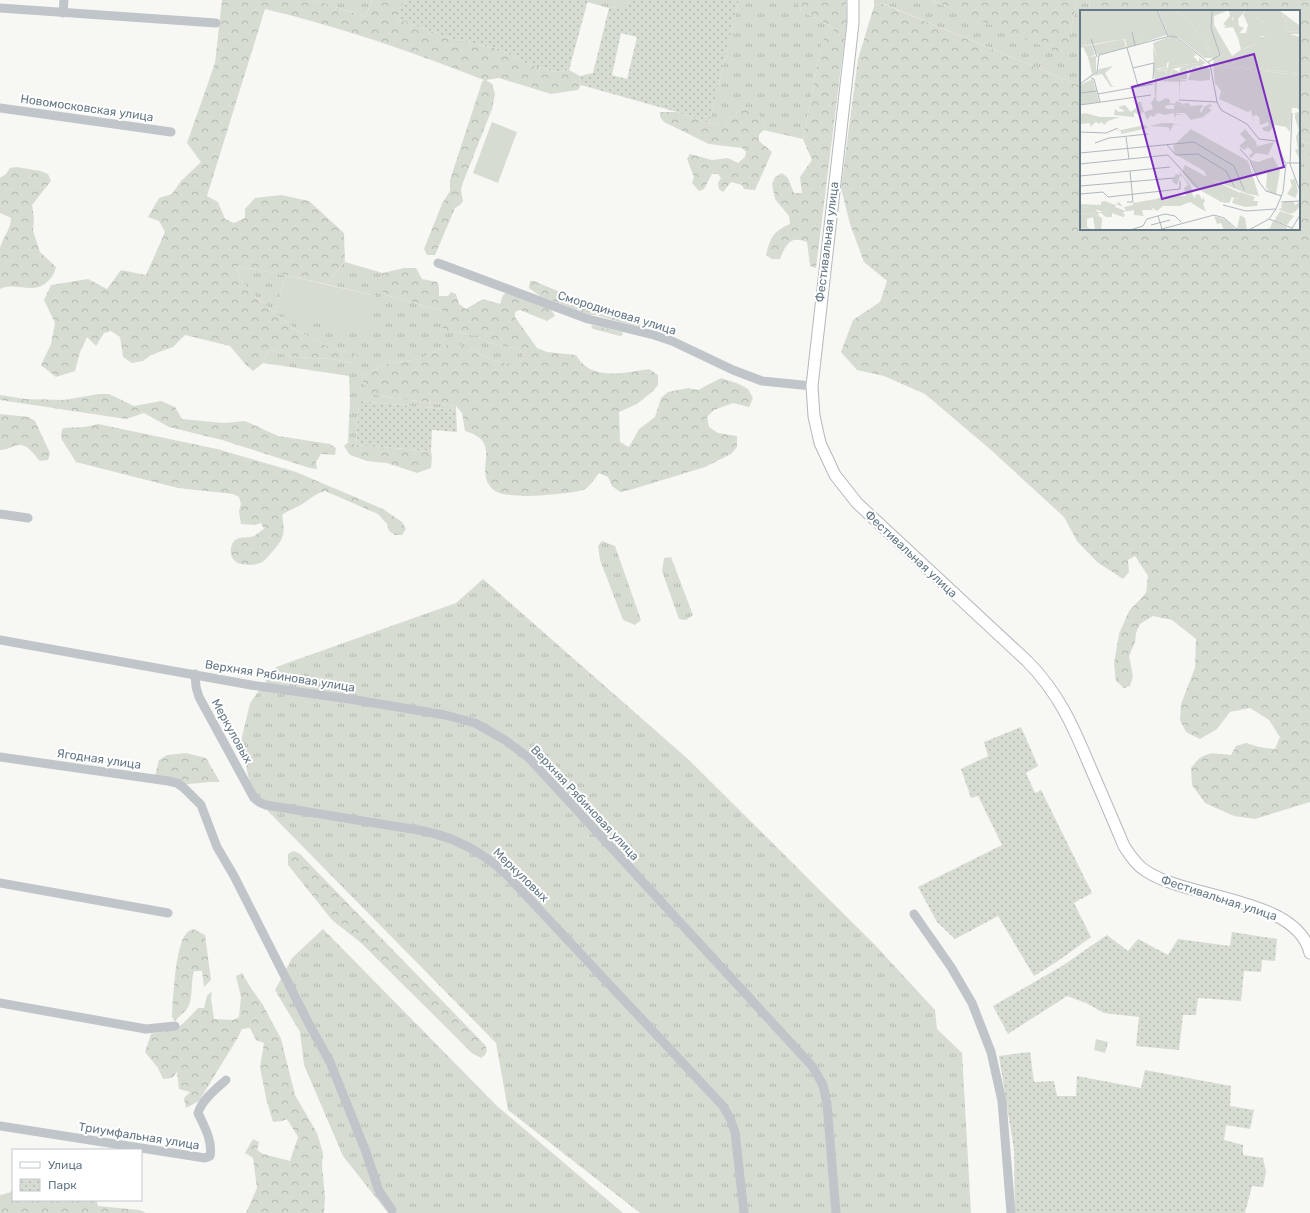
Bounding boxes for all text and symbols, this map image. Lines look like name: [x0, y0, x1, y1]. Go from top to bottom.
inset map: [1080, 10, 1300, 230]
street label: Новомосковская улица: [20, 92, 154, 124]
street label: Фестивальная улица: [813, 181, 841, 303]
street label: Смородиновая улица: [556, 288, 678, 338]
street label: Фестивальная улица: [862, 508, 960, 600]
street label: Верхняя Рябиновая улица: [204, 657, 356, 695]
street label: Меркуловых: [209, 696, 256, 766]
street label: Верхняя Рябиновая улица: [528, 743, 642, 863]
street label: Ягодная улица: [56, 746, 142, 772]
street label: Меркуловых: [490, 845, 552, 905]
street label: Фестивальная улица: [1159, 873, 1279, 923]
street label: Триумфальная улица: [78, 1120, 200, 1152]
legend: [12, 1149, 142, 1201]
text: Улица: [48, 1158, 82, 1172]
text: Парк: [48, 1178, 77, 1192]

